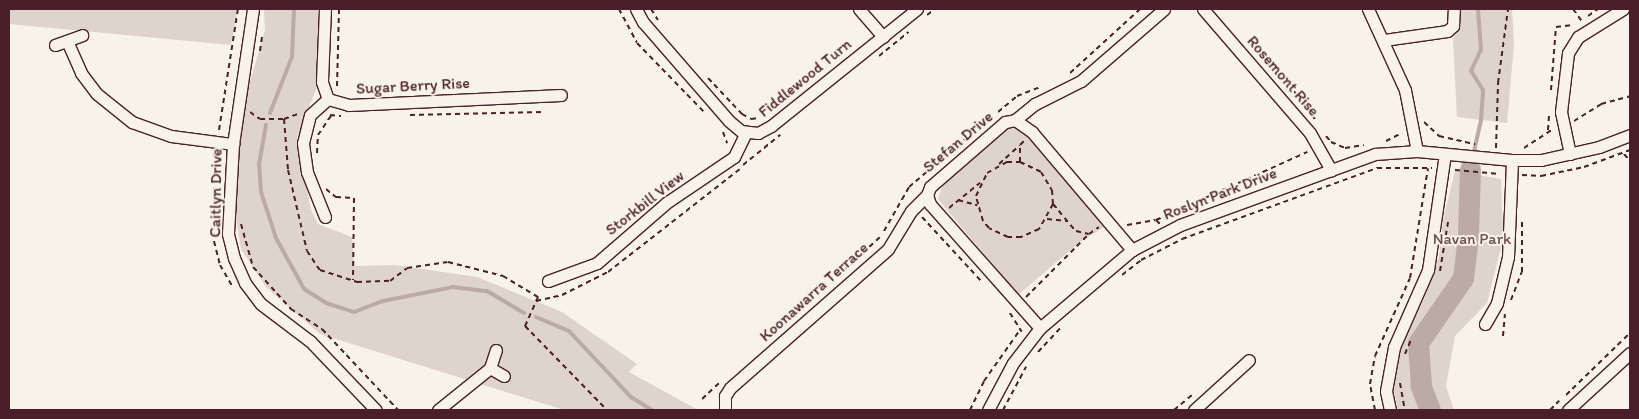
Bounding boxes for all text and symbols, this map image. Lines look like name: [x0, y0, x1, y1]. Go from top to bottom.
street label: Rosemont Rise: [1243, 32, 1323, 120]
street label: Fiddlewood Turn: [755, 35, 855, 121]
street label: Sugar Berry Rise: [356, 73, 470, 99]
street label: Stefan Drive: [919, 107, 997, 177]
street label: Caitlyn Drive: [206, 148, 226, 238]
street label: Roslyn Park Drive: [1160, 163, 1280, 225]
street label: Storkbill View: [602, 166, 688, 240]
park label: Navan Park: [1433, 229, 1511, 249]
street label: Koonawarra Terrace: [756, 239, 872, 345]

